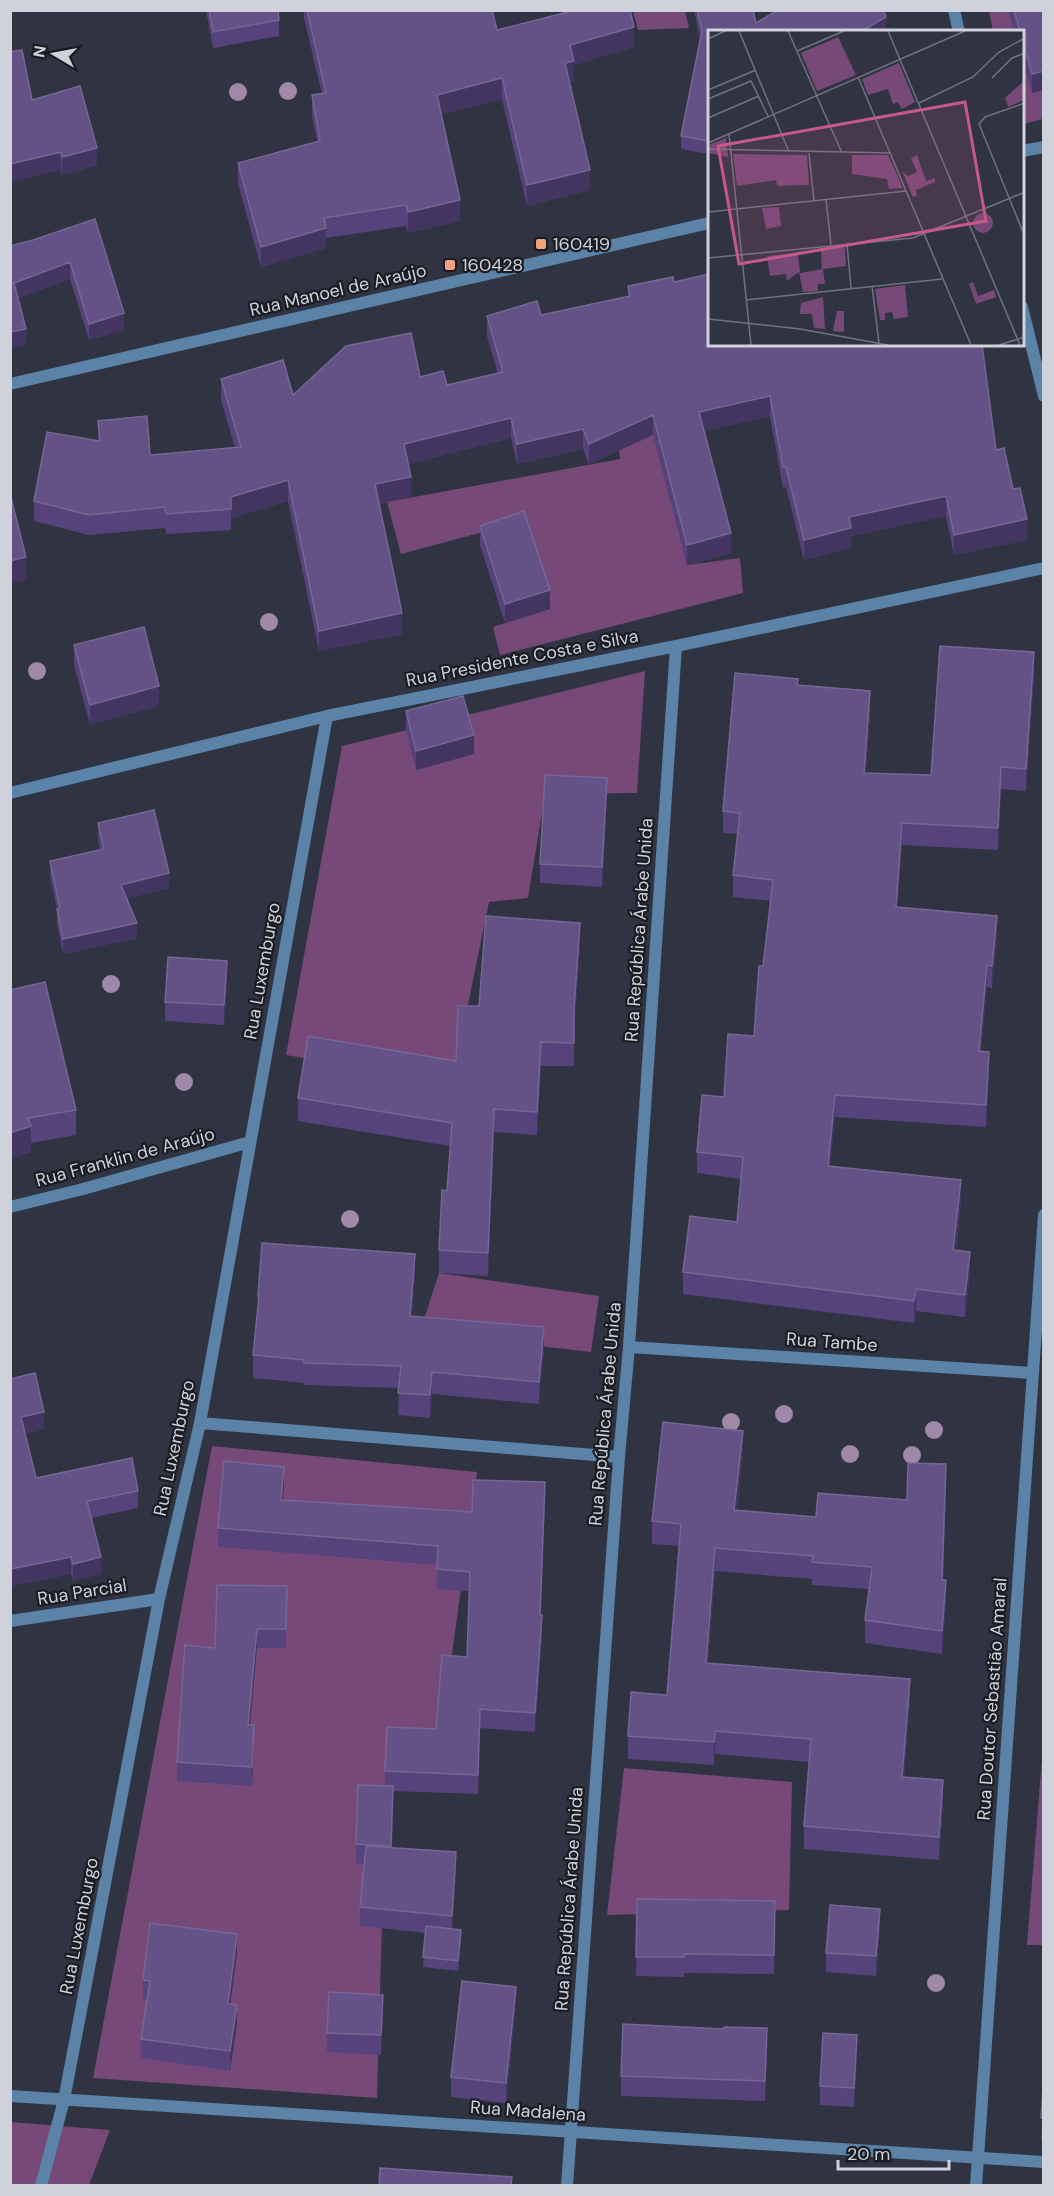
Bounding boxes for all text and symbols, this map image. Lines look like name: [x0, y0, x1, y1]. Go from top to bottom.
north arrow: [24, 24, 84, 84]
inset map: [708, 30, 1024, 346]
text: N: [28, 44, 51, 59]
place label: 160419: [553, 232, 610, 256]
marker: 160419: [534, 237, 548, 251]
place label: 160428: [462, 253, 523, 277]
street label: Rua Manoel de Araújo: [247, 258, 429, 322]
marker: 160428: [443, 258, 457, 272]
street label: Rua Presidente Costa e Silva: [404, 624, 640, 692]
street label: Rua República Árabe Unida: [619, 817, 659, 1043]
street label: Rua Luxemburgo: [238, 901, 286, 1041]
street label: Rua Franklin de Araújo: [33, 1122, 217, 1192]
street label: Rua República Árabe Unida: [583, 1301, 627, 1527]
street label: Rua Tambe: [785, 1327, 879, 1357]
street label: Rua Luxemburgo: [148, 1378, 200, 1518]
street label: Rua Parcial: [36, 1573, 128, 1611]
street label: Rua Doutor Sebastião Amaral: [972, 1577, 1012, 1821]
street label: Rua República Árabe Unida: [549, 1786, 589, 2012]
street label: Rua Luxemburgo: [54, 1856, 104, 1996]
street label: Rua Madalena: [469, 2095, 587, 2127]
scale bar: [838, 2133, 949, 2171]
text: 20 m: [847, 2142, 890, 2166]

